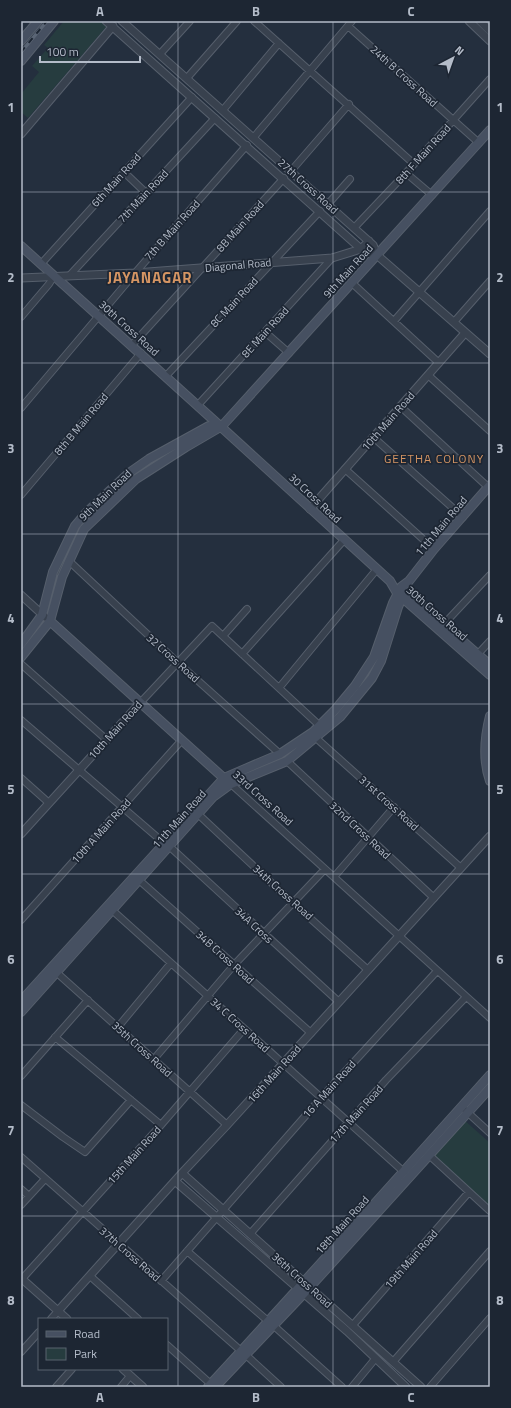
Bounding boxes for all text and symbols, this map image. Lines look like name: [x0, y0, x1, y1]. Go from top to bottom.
text: A: [96, 1, 104, 21]
text: B: [252, 1, 260, 21]
text: C: [407, 1, 415, 21]
scale bar: [40, 38, 140, 64]
north arrow: [433, 38, 473, 78]
street label: 24th B Cross Road: [367, 41, 441, 111]
text: 100 m: [46, 42, 79, 61]
text: N: [451, 42, 468, 59]
text: 1: [7, 97, 15, 117]
text: 1: [496, 97, 504, 117]
street label: 8th F Main Road: [392, 120, 454, 188]
street label: 6th Main Road: [87, 149, 145, 210]
street label: 27th Cross Road: [274, 154, 342, 218]
street label: 7th Main Road: [114, 166, 172, 226]
street label: 7th B Main Road: [140, 196, 204, 264]
street label: 8B Main Road: [212, 196, 268, 255]
street label: 9th Main Road: [319, 240, 377, 301]
street label: Diagonal Road: [204, 254, 272, 276]
district label: JAYANAGAR: [107, 266, 193, 289]
text: 2: [7, 267, 15, 287]
text: 2: [496, 267, 504, 287]
street label: 8C Main Road: [206, 273, 262, 331]
street label: 30th Cross Road: [95, 296, 163, 360]
street label: 8E Main Road: [238, 303, 292, 361]
street label: 10th Main Road: [358, 388, 418, 454]
street label: 8th B Main Road: [50, 389, 112, 459]
text: 3: [7, 438, 15, 458]
text: 3: [496, 438, 504, 458]
district label: GEETHA COLONY: [384, 449, 484, 468]
street label: 9th Main Road: [75, 466, 135, 524]
street label: 30 Cross Road: [285, 469, 345, 527]
street label: 11th Main Road: [411, 492, 471, 559]
street label: 30th Cross Road: [403, 582, 471, 644]
text: 4: [7, 608, 15, 628]
text: 4: [496, 608, 504, 628]
street label: 32 Cross Road: [143, 630, 203, 686]
street label: 10th Main Road: [84, 697, 146, 763]
street label: 33rd Cross Road: [229, 767, 297, 830]
street label: 31st Cross Road: [356, 772, 423, 834]
text: 5: [7, 779, 15, 799]
text: 5: [496, 779, 504, 799]
street label: 11th Main Road: [148, 786, 210, 852]
street label: 10th A Main Road: [67, 795, 135, 867]
street label: 32nd Cross Road: [326, 797, 394, 863]
street label: 34th Cross Road: [249, 860, 317, 924]
street label: 34A Cross: [231, 903, 277, 947]
street label: 34B Cross Road: [192, 926, 258, 988]
text: 6: [7, 949, 15, 969]
text: 6: [496, 949, 504, 969]
street label: 34 C Cross Road: [207, 994, 273, 1056]
street label: 35th Cross Road: [108, 1017, 176, 1081]
street label: 16th Main Road: [243, 1041, 305, 1107]
street label: 16 A Main Road: [299, 1056, 359, 1121]
street label: 17th Main Road: [325, 1081, 387, 1147]
text: 7: [7, 1120, 15, 1140]
text: 7: [496, 1120, 504, 1140]
street label: 15th Main Road: [103, 1122, 165, 1188]
street label: 18th Main Road: [311, 1192, 373, 1258]
street label: 37th Cross Road: [96, 1223, 164, 1285]
street label: 19th Main Road: [381, 1226, 441, 1292]
street label: 36th Cross Road: [268, 1248, 336, 1312]
text: 8: [7, 1290, 15, 1310]
text: 8: [496, 1290, 504, 1310]
legend: [38, 1318, 168, 1370]
text: Road: [74, 1324, 100, 1343]
text: Park: [74, 1344, 97, 1363]
text: A: [96, 1387, 104, 1407]
text: B: [252, 1387, 260, 1407]
text: C: [407, 1387, 415, 1407]

